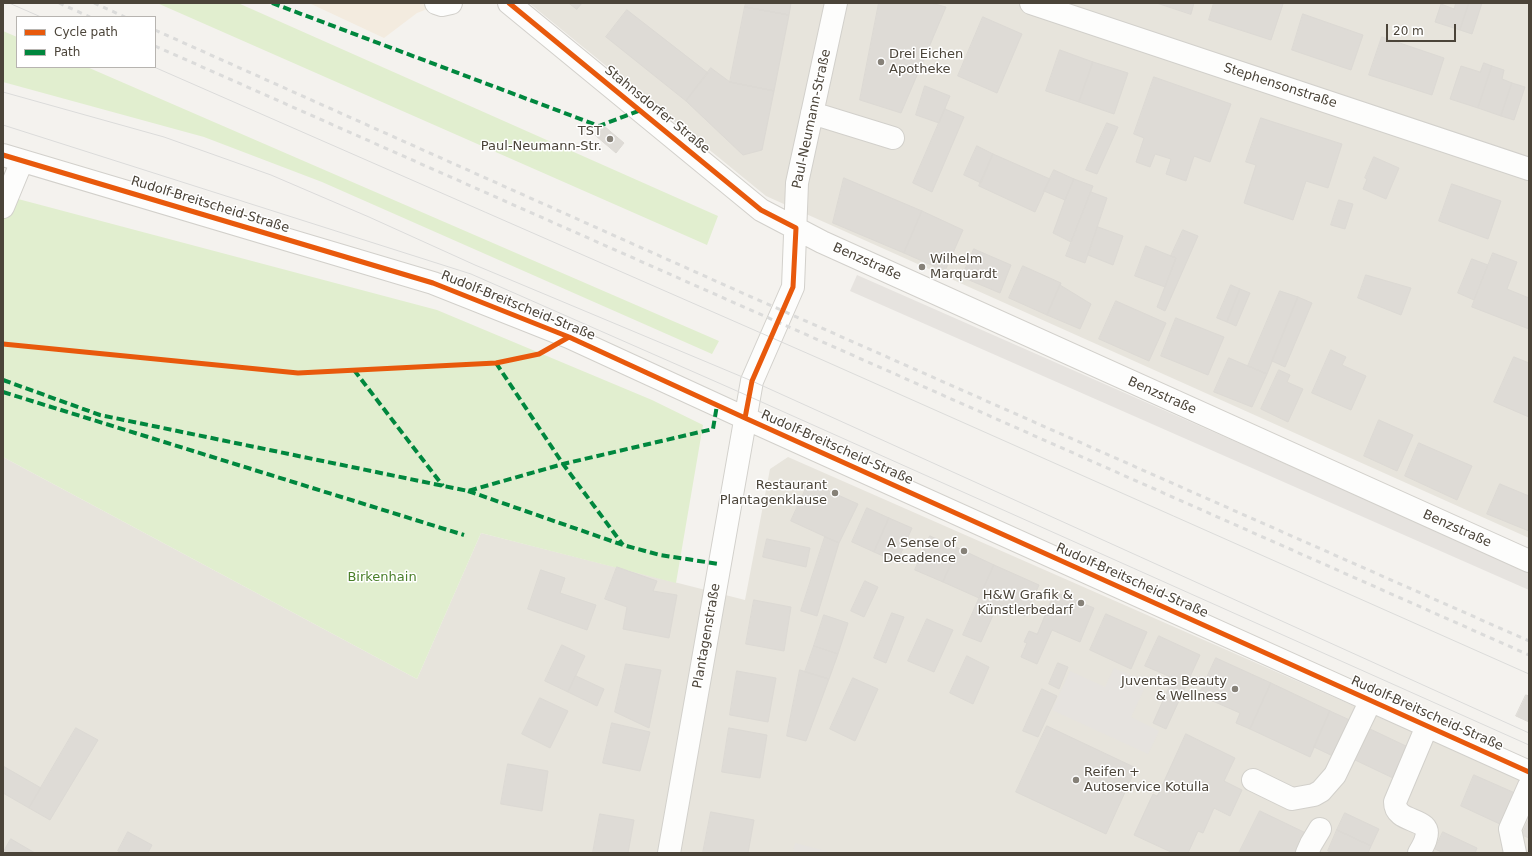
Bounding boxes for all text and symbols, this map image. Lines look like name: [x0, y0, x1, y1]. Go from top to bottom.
legend: [16, 16, 156, 68]
scale bar: [1388, 16, 1458, 42]
text: 20 m: [1393, 24, 1424, 38]
text: Cycle path: [54, 25, 118, 39]
text: Path: [54, 45, 80, 59]
place label: Drei Eichen Apotheke: [889, 47, 963, 78]
street label: Paul-Neumann-Straße: [790, 48, 834, 190]
marker: Drei Eichen Apotheke: [876, 57, 886, 67]
street label: Stephensonstraße: [1221, 60, 1339, 112]
street label: Stahnsdorfer Straße: [601, 63, 713, 157]
place label: TST Paul-Neumann-Str.: [481, 124, 602, 155]
marker: TST Paul-Neumann-Str.: [605, 134, 615, 144]
street label: Rudolf-Breitscheid-Straße: [129, 173, 291, 237]
street label: Benzstraße: [830, 240, 904, 284]
place label: Wilhelm Marquardt: [930, 252, 997, 283]
marker: Wilhelm Marquardt: [917, 262, 927, 272]
street label: Rudolf-Breitscheid-Straße: [439, 268, 597, 344]
street label: Benzstraße: [1125, 374, 1199, 418]
street label: Rudolf-Breitscheid-Straße: [759, 407, 915, 489]
place label: Restaurant Plantagenklause: [720, 478, 827, 509]
marker: Restaurant Plantagenklause: [830, 488, 840, 498]
street label: Benzstraße: [1420, 507, 1494, 551]
place label: A Sense of Decadence: [883, 536, 956, 567]
street label: Rudolf-Breitscheid-Straße: [1054, 540, 1210, 622]
marker: A Sense of Decadence: [959, 546, 969, 556]
park label: Birkenhain: [347, 570, 417, 586]
street label: Plantagenstraße: [690, 582, 724, 690]
place label: H&W Grafik & Künstlerbedarf: [977, 588, 1073, 619]
marker: H&W Grafik & Künstlerbedarf: [1076, 598, 1086, 608]
street label: Rudolf-Breitscheid-Straße: [1349, 673, 1505, 755]
place label: Juventas Beauty & Wellness: [1121, 674, 1227, 705]
marker: Juventas Beauty & Wellness: [1230, 684, 1240, 694]
place label: Reifen + Autoservice Kotulla: [1084, 765, 1209, 796]
marker: Reifen + Autoservice Kotulla: [1071, 775, 1081, 785]

